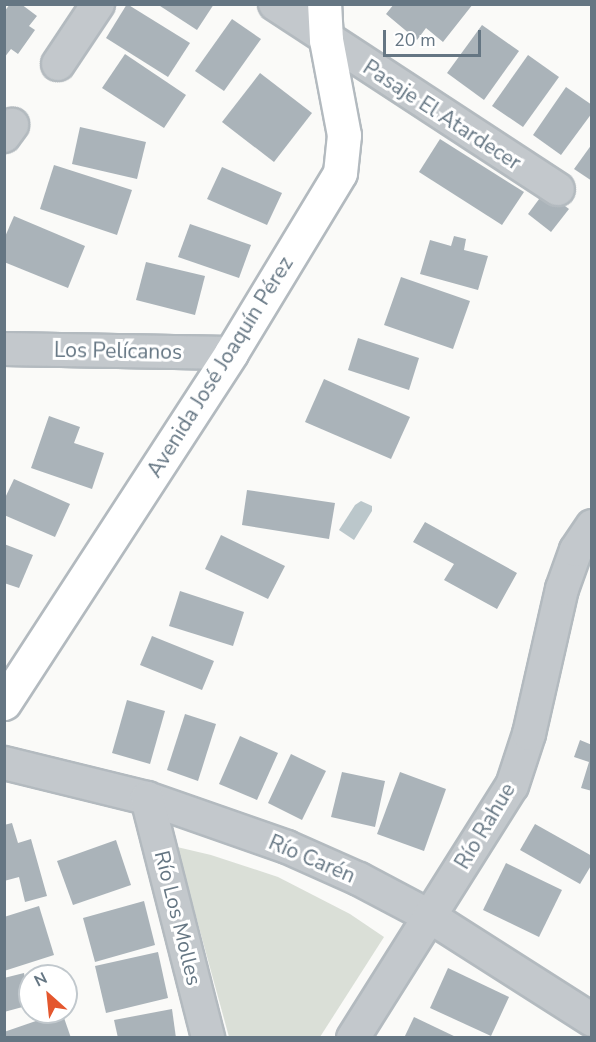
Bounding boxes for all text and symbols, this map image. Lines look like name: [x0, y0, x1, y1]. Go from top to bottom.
scale bar: [386, 18, 484, 56]
text: 20 m: [394, 28, 436, 52]
street label: Pasaje El Atardecer: [358, 55, 526, 175]
street label: Avenida José Joaquín Pérez: [142, 252, 298, 482]
street label: Los Pelícanos: [54, 337, 182, 365]
street label: Río Rahue: [449, 778, 521, 874]
street label: Río Carén: [265, 830, 359, 888]
street label: Río Los Molles: [149, 848, 207, 988]
north arrow: [18, 964, 78, 1024]
text: N: [30, 967, 51, 992]

